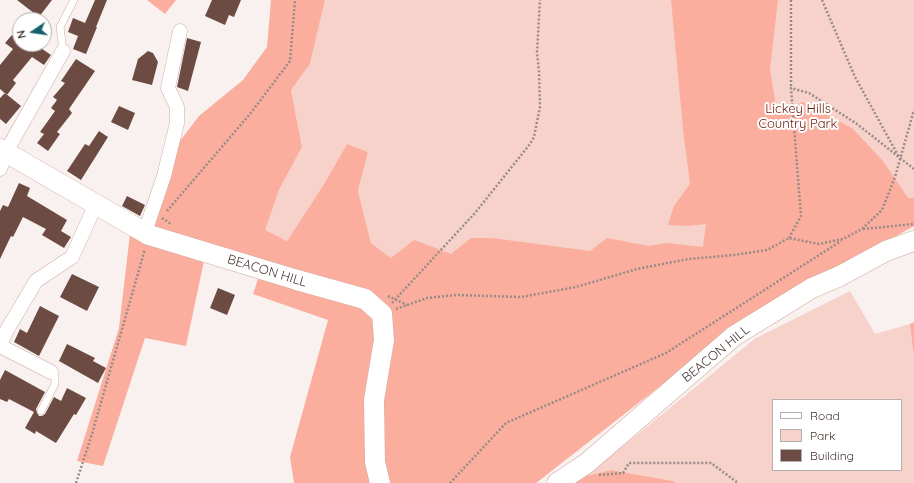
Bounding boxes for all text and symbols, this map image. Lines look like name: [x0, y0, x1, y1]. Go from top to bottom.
north arrow: [12, 12, 52, 52]
text: N: [14, 29, 29, 40]
park label: Lickey Hills Country Park: [758, 101, 838, 132]
street label: BEACON HILL: [225, 252, 309, 290]
street label: BEACON HILL: [679, 322, 753, 386]
legend: [772, 399, 902, 471]
text: Road: [810, 408, 840, 423]
text: Park: [810, 428, 835, 443]
text: Building: [810, 448, 854, 463]

